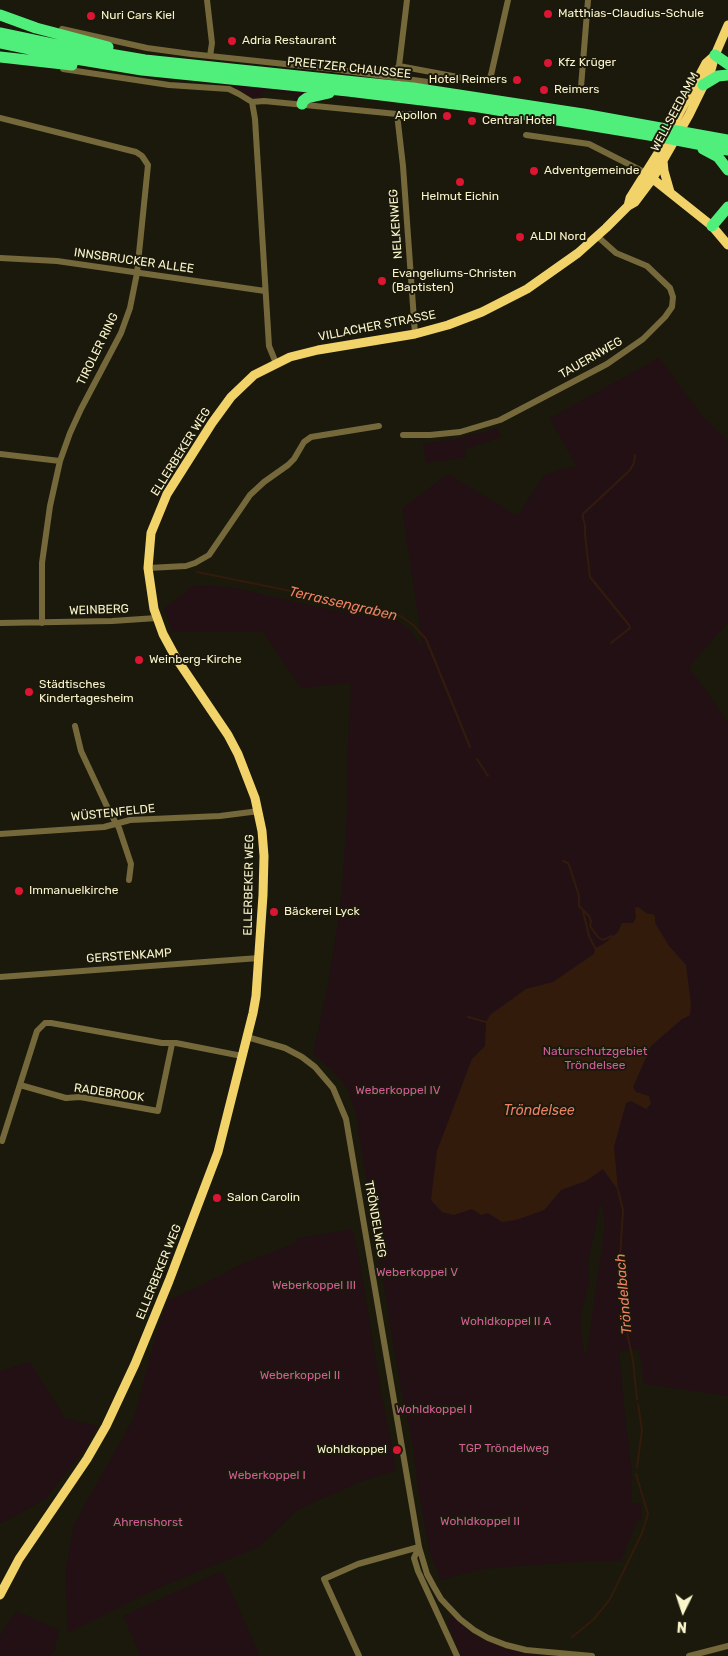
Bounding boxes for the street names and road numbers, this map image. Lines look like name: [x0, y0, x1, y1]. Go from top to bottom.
street label: PREETZER CHAUSSEE: [286, 54, 412, 82]
street label: WELLSEEDAMM: [648, 70, 702, 154]
street label: NELKENWEG: [386, 188, 406, 260]
street label: INNSBRUCKER ALLEE: [73, 245, 195, 277]
street label: VILLACHER STRASSE: [317, 308, 437, 344]
street label: TIROLER RING: [74, 310, 122, 388]
street label: TAUERNWEG: [557, 334, 625, 382]
street label: ELLERBEKER WEG: [148, 405, 214, 499]
street label: WEINBERG: [69, 602, 129, 618]
street label: WÜSTENFELDE: [70, 801, 156, 825]
street label: ELLERBEKER WEG: [241, 834, 257, 936]
street label: GERSTENKAMP: [86, 946, 172, 966]
street label: RADEBROOK: [73, 1081, 145, 1105]
street label: TRÖNDELWEG: [361, 1179, 389, 1259]
street label: ELLERBEKER WEG: [133, 1222, 185, 1322]

